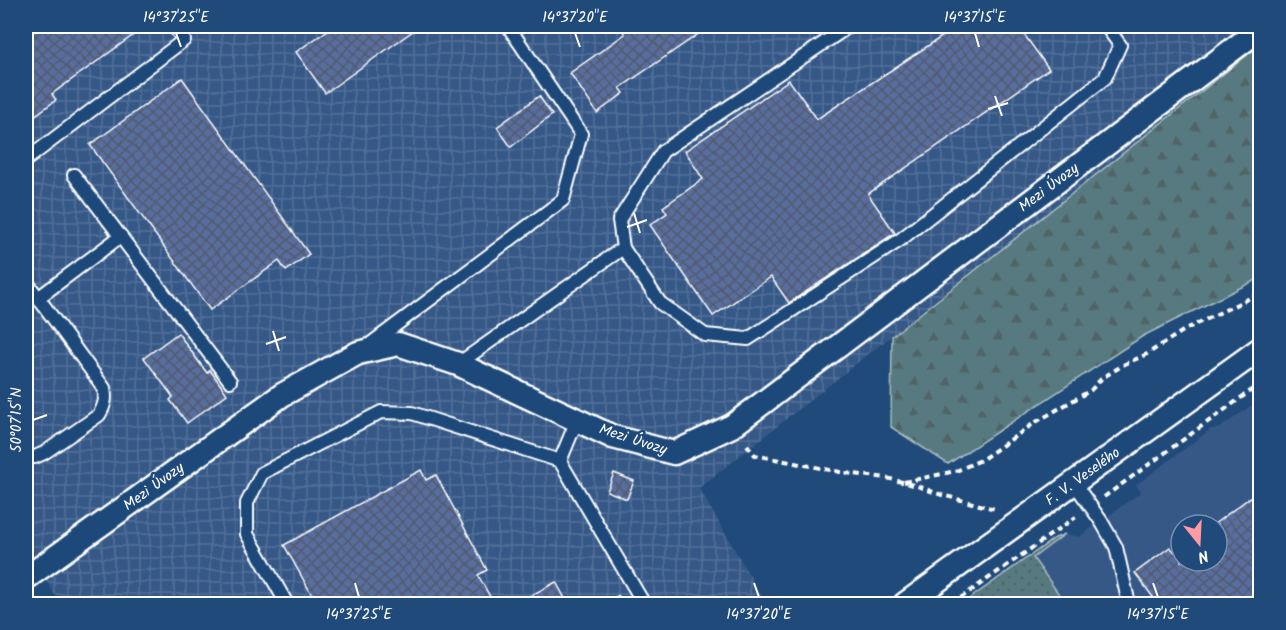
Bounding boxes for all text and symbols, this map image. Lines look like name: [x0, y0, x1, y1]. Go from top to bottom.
text: 14°37'25"E: [143, 6, 210, 30]
text: 14°37'20"E: [542, 6, 609, 30]
text: 14°37'15"E: [944, 6, 1007, 30]
street label: Mezi Úvozy: [1014, 157, 1085, 219]
text: 50°07'15"N: [5, 387, 29, 453]
street label: Mezi Úvozy: [596, 418, 671, 463]
street label: F. V. Veselého: [1040, 441, 1126, 513]
street label: Mezi Úvozy: [118, 456, 190, 517]
north arrow: [1169, 513, 1229, 573]
text: N: [1195, 542, 1212, 569]
text: 14°37'25"E: [326, 603, 393, 627]
text: 14°37'20"E: [726, 603, 793, 627]
text: 14°37'15"E: [1127, 603, 1190, 627]

